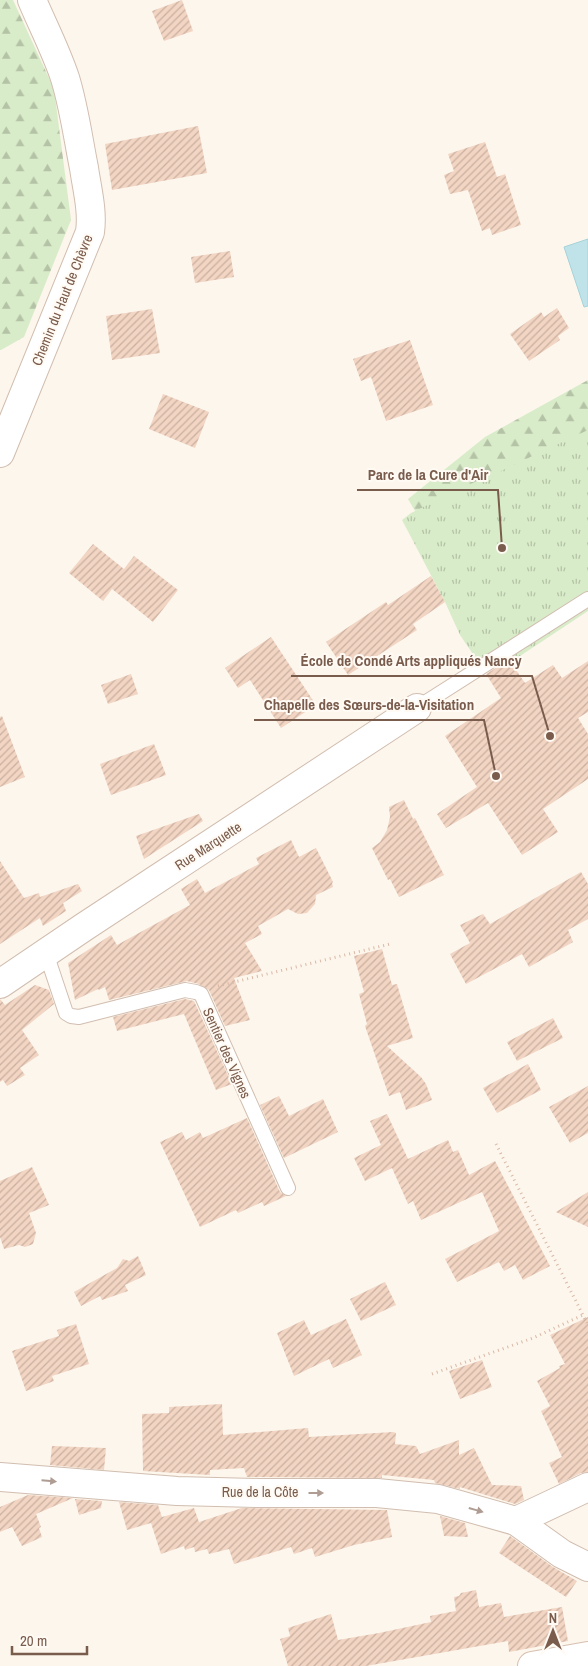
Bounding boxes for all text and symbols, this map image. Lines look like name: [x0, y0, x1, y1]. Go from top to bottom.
street label: Chemin du Haut de Chèvre: [27, 232, 97, 368]
callout: Parc de la Cure d'Air: [357, 460, 498, 490]
text: Parc de la Cure d'Air: [368, 464, 488, 485]
callout: École de Condé Arts appliqués Nancy: [291, 646, 532, 676]
text: École de Condé Arts appliqués Nancy: [300, 650, 522, 671]
callout: Chapelle des Sœurs-de-la-Visitation: [254, 690, 484, 720]
text: Chapelle des Sœurs-de-la-Visitation: [264, 694, 474, 715]
street label: Rue Marquette: [171, 818, 245, 874]
street label: Sentier des Vignes: [199, 1005, 255, 1101]
one-way arrow: [41, 1477, 57, 1485]
street label: Rue de la Côte: [222, 1483, 298, 1501]
one-way arrow: [308, 1489, 324, 1497]
one-way arrow: [469, 1506, 484, 1514]
north arrow: [528, 1606, 578, 1656]
text: N: [549, 1609, 557, 1627]
scale bar: [12, 1624, 88, 1656]
text: 20 m: [20, 1630, 47, 1651]

